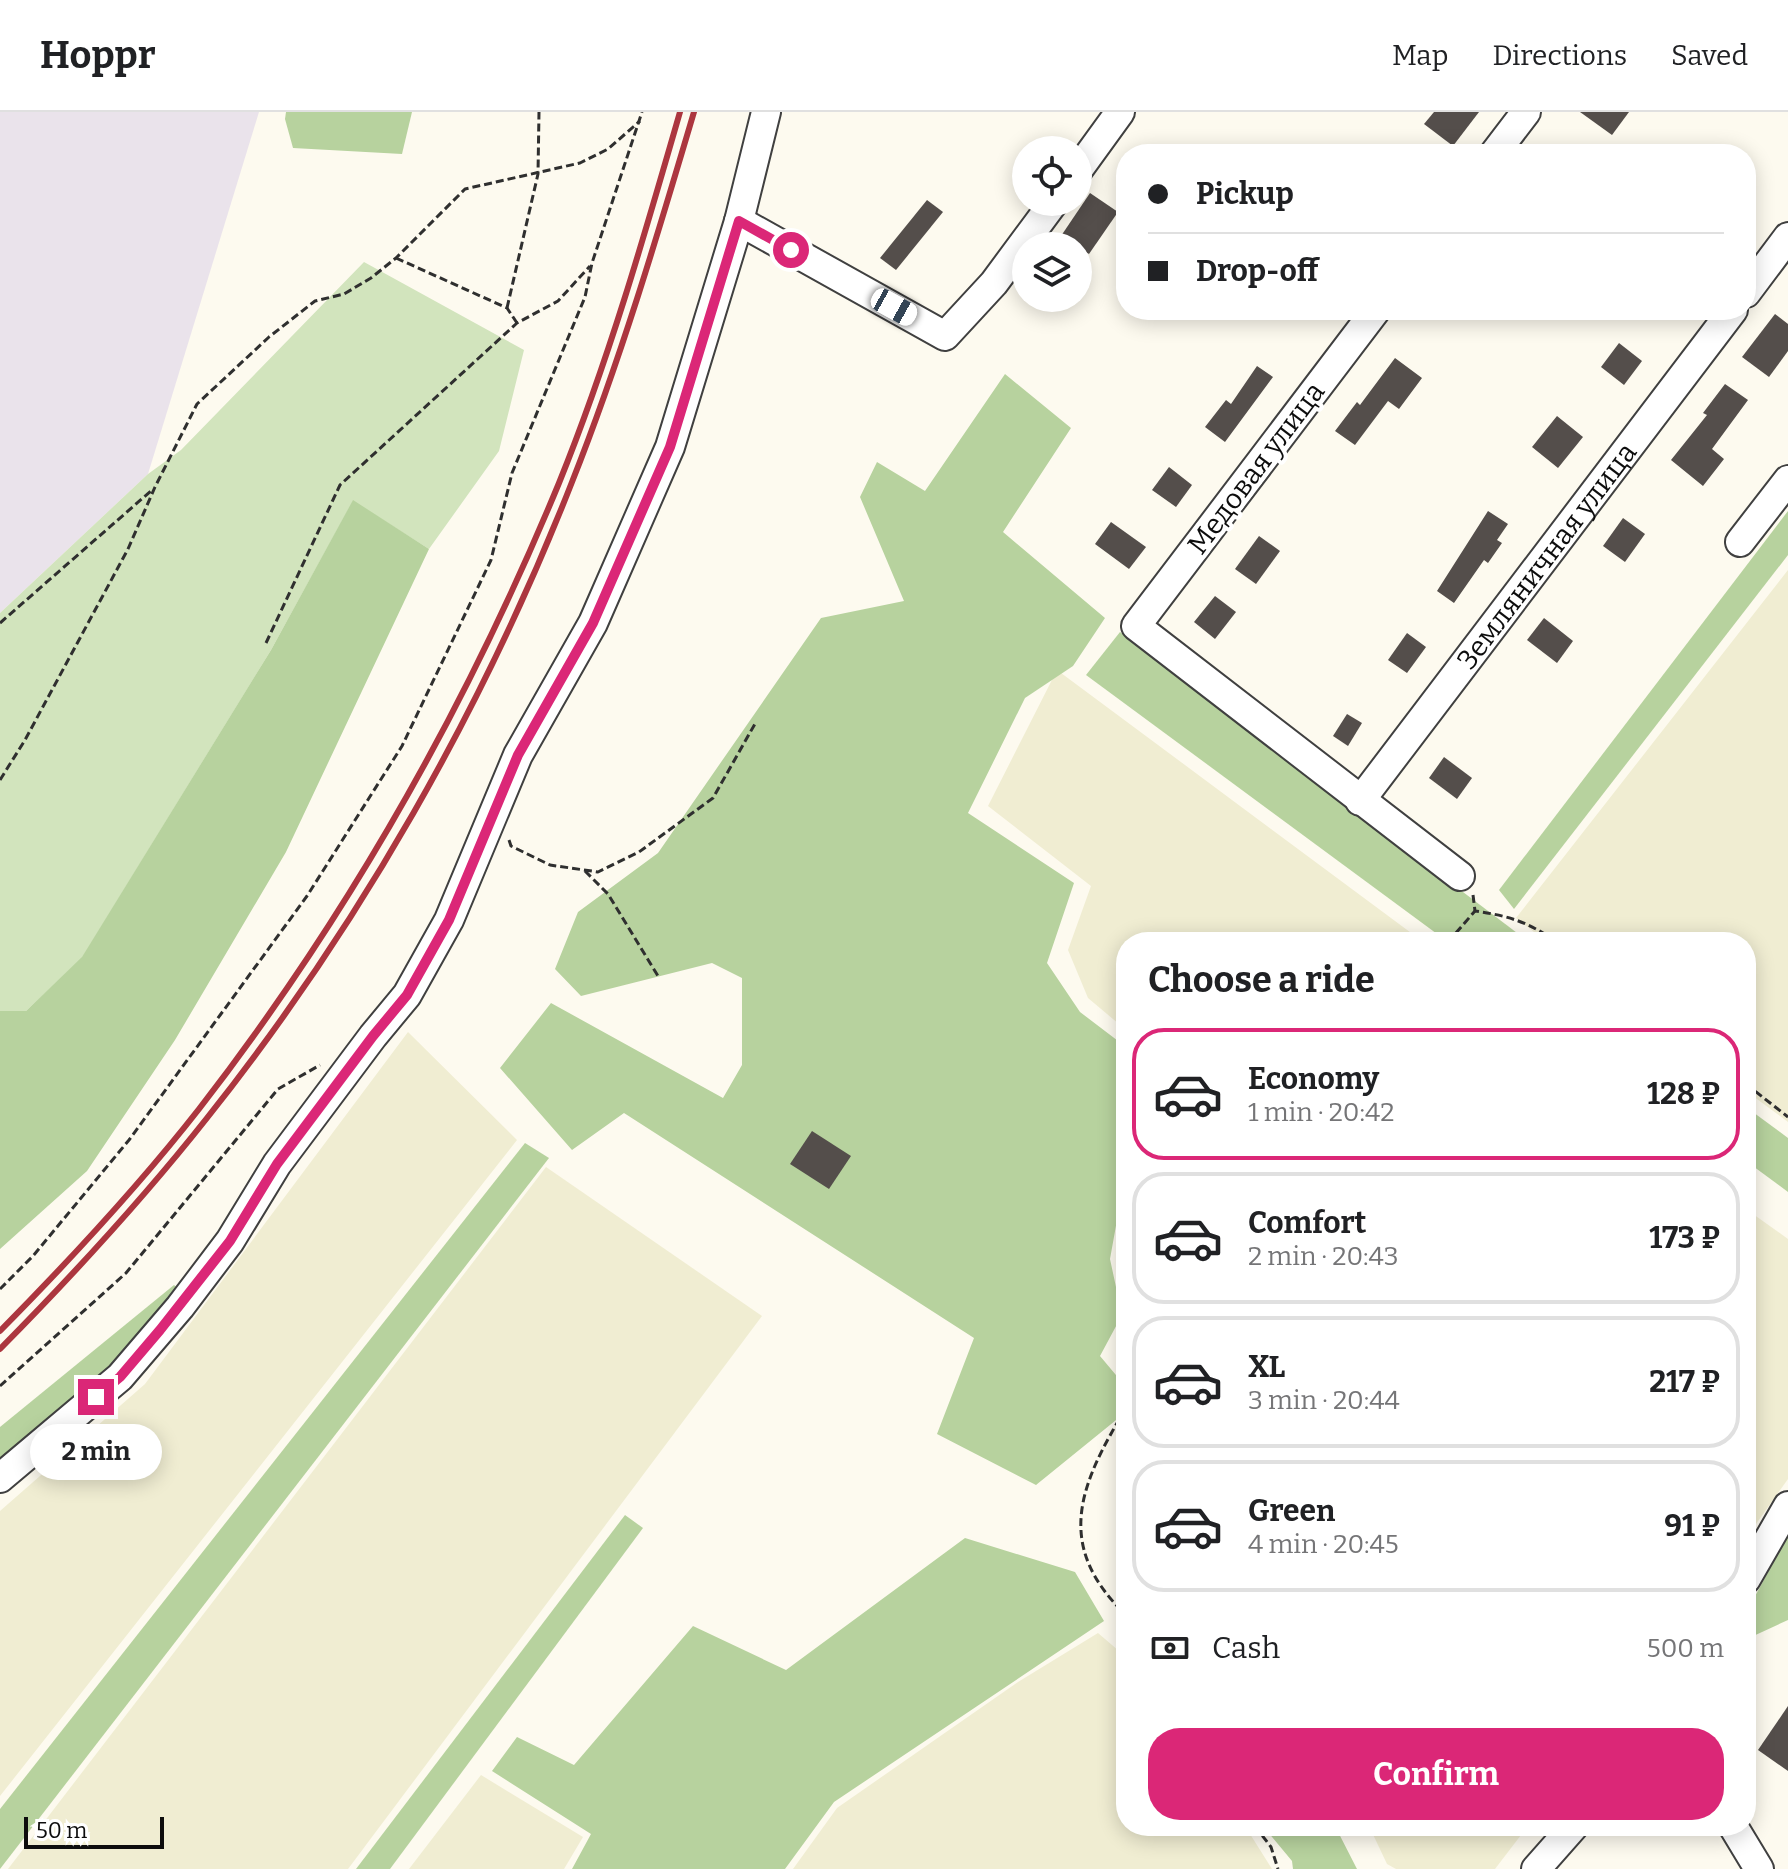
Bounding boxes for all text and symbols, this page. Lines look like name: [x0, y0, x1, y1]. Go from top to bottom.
text: Hoppr: [40, 32, 156, 78]
text: Map: [1392, 39, 1448, 72]
text: Directions: [1492, 39, 1627, 72]
text: Saved: [1671, 39, 1748, 72]
map controls: [1012, 136, 1092, 312]
button: locate: [1012, 136, 1092, 216]
text: Pickup: [1196, 176, 1294, 212]
route start: [773, 232, 809, 268]
button: layers: [1012, 232, 1092, 312]
text: Drop-off: [1196, 253, 1318, 289]
car: [867, 285, 921, 329]
street label: Медовая улица: [1181, 376, 1331, 560]
street label: Земляничная улица: [1450, 436, 1643, 676]
text: Choose a ride: [1148, 958, 1375, 1002]
icon: car: [1152, 1058, 1224, 1130]
text: Economy: [1248, 1061, 1379, 1097]
text: 128 ₽: [1647, 1076, 1720, 1112]
text: 1 min · 20:42: [1248, 1097, 1394, 1128]
icon: car: [1152, 1202, 1224, 1274]
text: Comfort: [1248, 1205, 1366, 1241]
text: 173 ₽: [1649, 1220, 1720, 1256]
text: 2 min · 20:43: [1248, 1241, 1399, 1272]
icon: car: [1152, 1346, 1224, 1418]
text: XL: [1248, 1349, 1285, 1385]
text: 217 ₽: [1649, 1364, 1720, 1400]
route end: [78, 1379, 114, 1415]
text: 3 min · 20:44: [1248, 1385, 1400, 1416]
callout: 2 min: [30, 1425, 162, 1481]
text: 2 min: [61, 1436, 131, 1467]
icon: car: [1152, 1490, 1224, 1562]
text: Green: [1248, 1493, 1335, 1529]
text: 91 ₽: [1664, 1508, 1720, 1544]
text: 4 min · 20:45: [1248, 1529, 1399, 1560]
icon: cash: [1148, 1626, 1192, 1670]
text: Cash: [1212, 1630, 1280, 1666]
text: 500 m: [1647, 1633, 1724, 1664]
button: Confirm: [1148, 1728, 1724, 1820]
scale bar: [24, 1813, 164, 1849]
text: 50 m: [36, 1817, 87, 1844]

